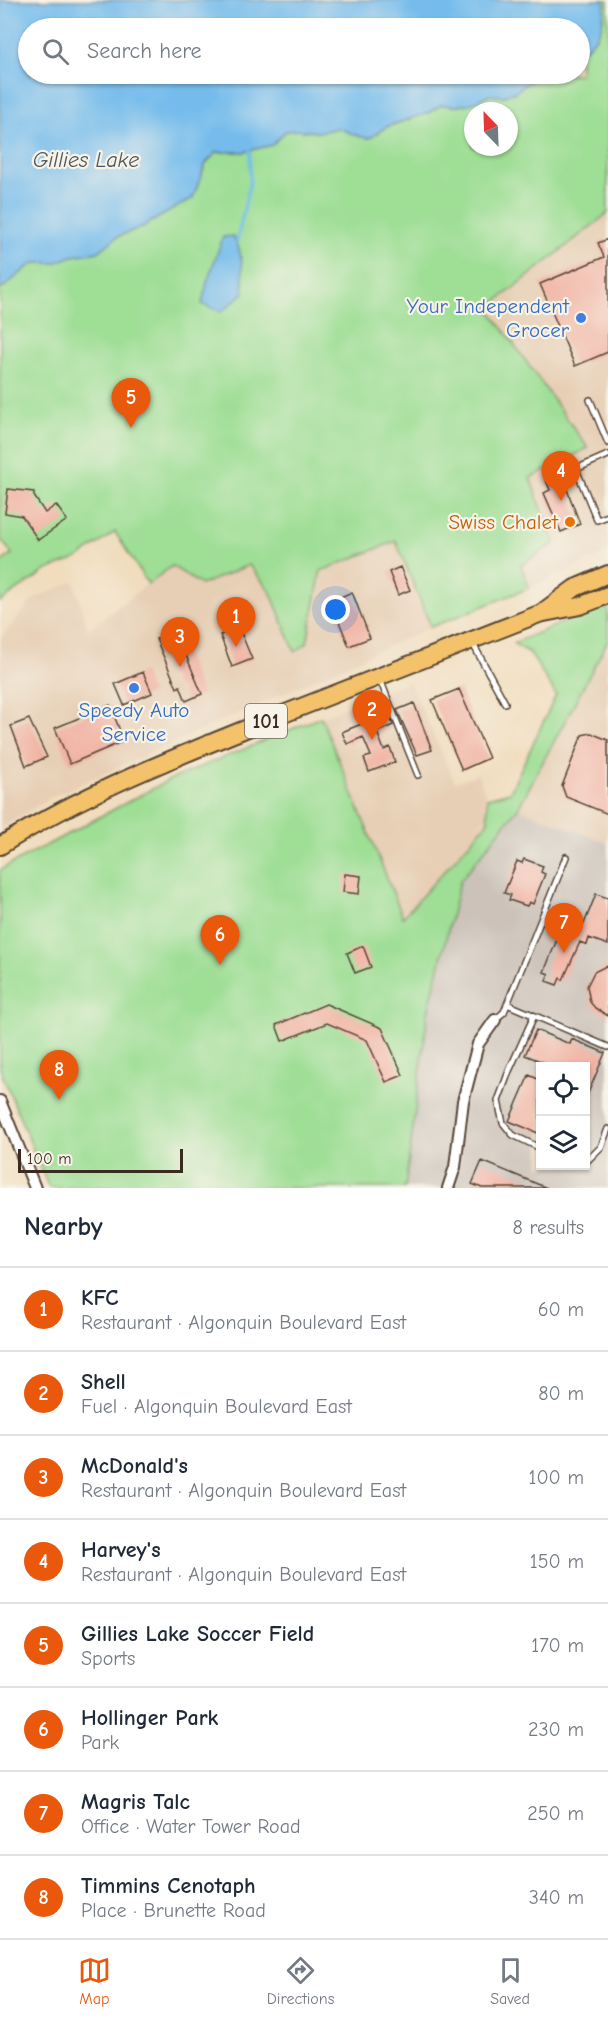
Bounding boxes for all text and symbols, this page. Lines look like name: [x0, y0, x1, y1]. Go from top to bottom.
search box: [18, 18, 590, 84]
icon: search: [39, 35, 72, 68]
text: Search here: [87, 38, 202, 64]
north arrow: [464, 102, 518, 156]
water label: Gillies Lake: [33, 147, 139, 173]
place label: Your Independent Grocer: [407, 294, 570, 342]
marker: Your Independent Grocer: [574, 311, 588, 325]
pin: 5: [112, 378, 150, 428]
pin: 4: [542, 452, 580, 501]
place label: Swiss Chalet: [448, 510, 559, 534]
marker: Swiss Chalet: [563, 515, 577, 529]
your location: [321, 595, 350, 624]
pin: 1: [216, 598, 256, 647]
pin: 3: [160, 618, 200, 667]
marker: Speedy Auto Service: [127, 681, 141, 695]
pin: 2: [352, 690, 392, 740]
place label: Speedy Auto Service: [79, 698, 189, 746]
road number: 101: [245, 704, 287, 738]
pin: 7: [544, 904, 584, 953]
pin: 6: [200, 916, 240, 965]
pin: 8: [40, 1050, 78, 1100]
map controls: [536, 1062, 590, 1170]
button: locate: [536, 1062, 590, 1116]
button: layers: [536, 1116, 590, 1170]
scale bar: [18, 1146, 183, 1174]
text: 100 m: [27, 1150, 71, 1168]
text: Nearby: [24, 1212, 103, 1242]
text: 8 results: [512, 1216, 584, 1239]
text: KFC: [81, 1285, 119, 1311]
text: 1: [40, 1298, 47, 1321]
text: 60 m: [538, 1298, 584, 1321]
text: Restaurant · Algonquin Boulevard East: [81, 1311, 406, 1334]
text: Shell: [81, 1369, 126, 1395]
text: 2: [39, 1382, 48, 1405]
text: 80 m: [538, 1382, 584, 1405]
text: Fuel · Algonquin Boulevard East: [81, 1395, 352, 1418]
text: McDonald's: [81, 1453, 188, 1479]
text: 3: [39, 1466, 48, 1489]
text: 100 m: [529, 1466, 584, 1489]
text: Restaurant · Algonquin Boulevard East: [81, 1479, 406, 1502]
text: Harvey's: [81, 1537, 161, 1563]
text: 4: [39, 1550, 48, 1573]
text: 150 m: [530, 1550, 584, 1573]
text: Restaurant · Algonquin Boulevard East: [81, 1563, 406, 1586]
text: Gillies Lake Soccer Field: [81, 1621, 314, 1647]
text: 5: [38, 1634, 49, 1657]
text: 170 m: [531, 1634, 584, 1657]
text: Sports: [81, 1647, 135, 1670]
text: Hollinger Park: [81, 1705, 218, 1731]
text: 6: [38, 1718, 49, 1741]
text: 230 m: [528, 1718, 584, 1741]
text: Park: [81, 1731, 119, 1754]
text: Magris Talc: [81, 1789, 190, 1815]
text: 7: [39, 1802, 48, 1825]
text: 250 m: [527, 1802, 584, 1825]
text: Office · Water Tower Road: [81, 1815, 301, 1838]
text: Timmins Cenotaph: [81, 1873, 256, 1899]
text: 8: [38, 1886, 49, 1909]
text: 340 m: [529, 1886, 584, 1909]
text: Place · Brunette Road: [81, 1899, 266, 1922]
tab: Map: [78, 1954, 111, 2008]
tab: Directions: [267, 1954, 334, 2008]
tab: Saved: [490, 1954, 530, 2008]

